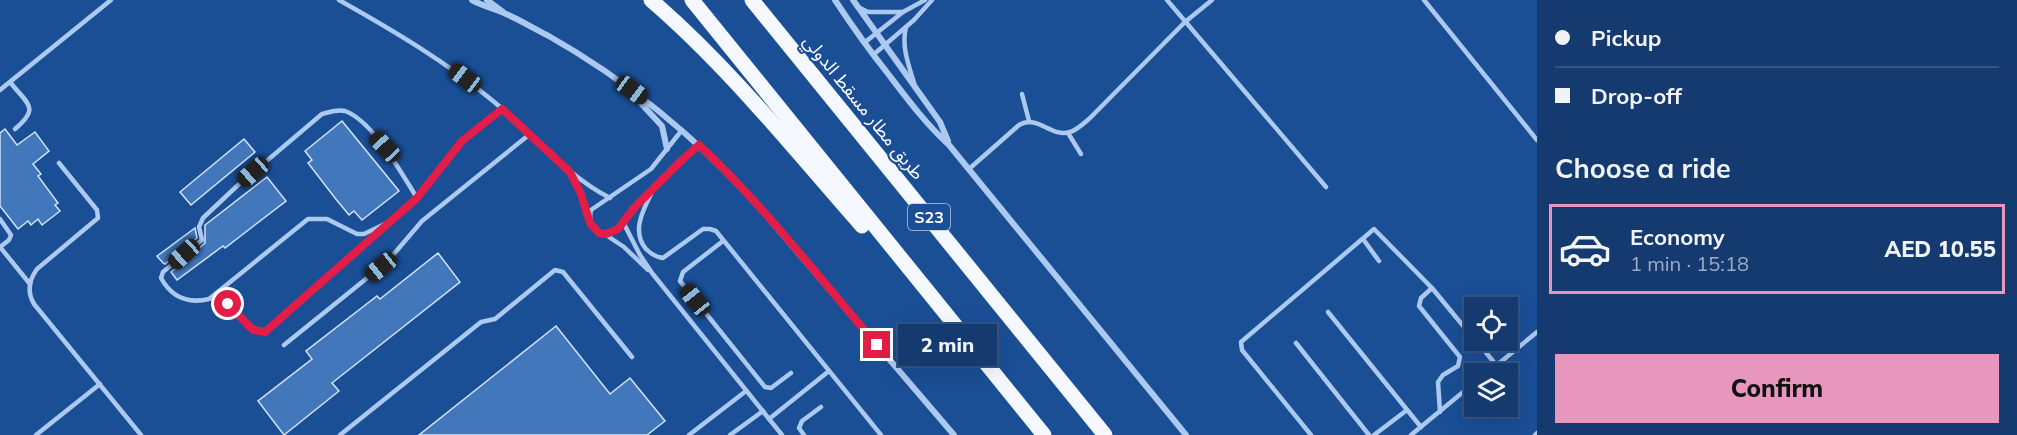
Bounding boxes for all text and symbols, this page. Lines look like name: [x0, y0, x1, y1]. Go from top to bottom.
text: Pickup: [1591, 24, 1661, 52]
street label: طريق مطار مسقط الدولي: [797, 30, 930, 186]
car: [445, 60, 485, 96]
car: [612, 72, 652, 108]
text: Drop-off: [1591, 82, 1682, 110]
car: [366, 128, 404, 166]
text: Choose a ride: [1555, 151, 1731, 185]
car: [234, 153, 272, 191]
road number: S23: [908, 204, 950, 230]
icon: car: [1558, 222, 1612, 276]
text: Economy: [1630, 223, 1725, 251]
car: [165, 235, 203, 273]
text: AED 10.55: [1884, 235, 1996, 263]
car: [361, 249, 401, 285]
text: 1 min · 15:18: [1630, 251, 1749, 276]
car: [677, 280, 713, 320]
route start: [214, 290, 241, 317]
map controls: [1464, 297, 1518, 417]
button: locate: [1464, 297, 1518, 351]
callout: 2 min: [898, 324, 997, 366]
route end: [863, 331, 890, 358]
text: 2 min: [921, 332, 974, 357]
button: Confirm: [1555, 354, 1999, 423]
button: layers: [1464, 363, 1518, 417]

